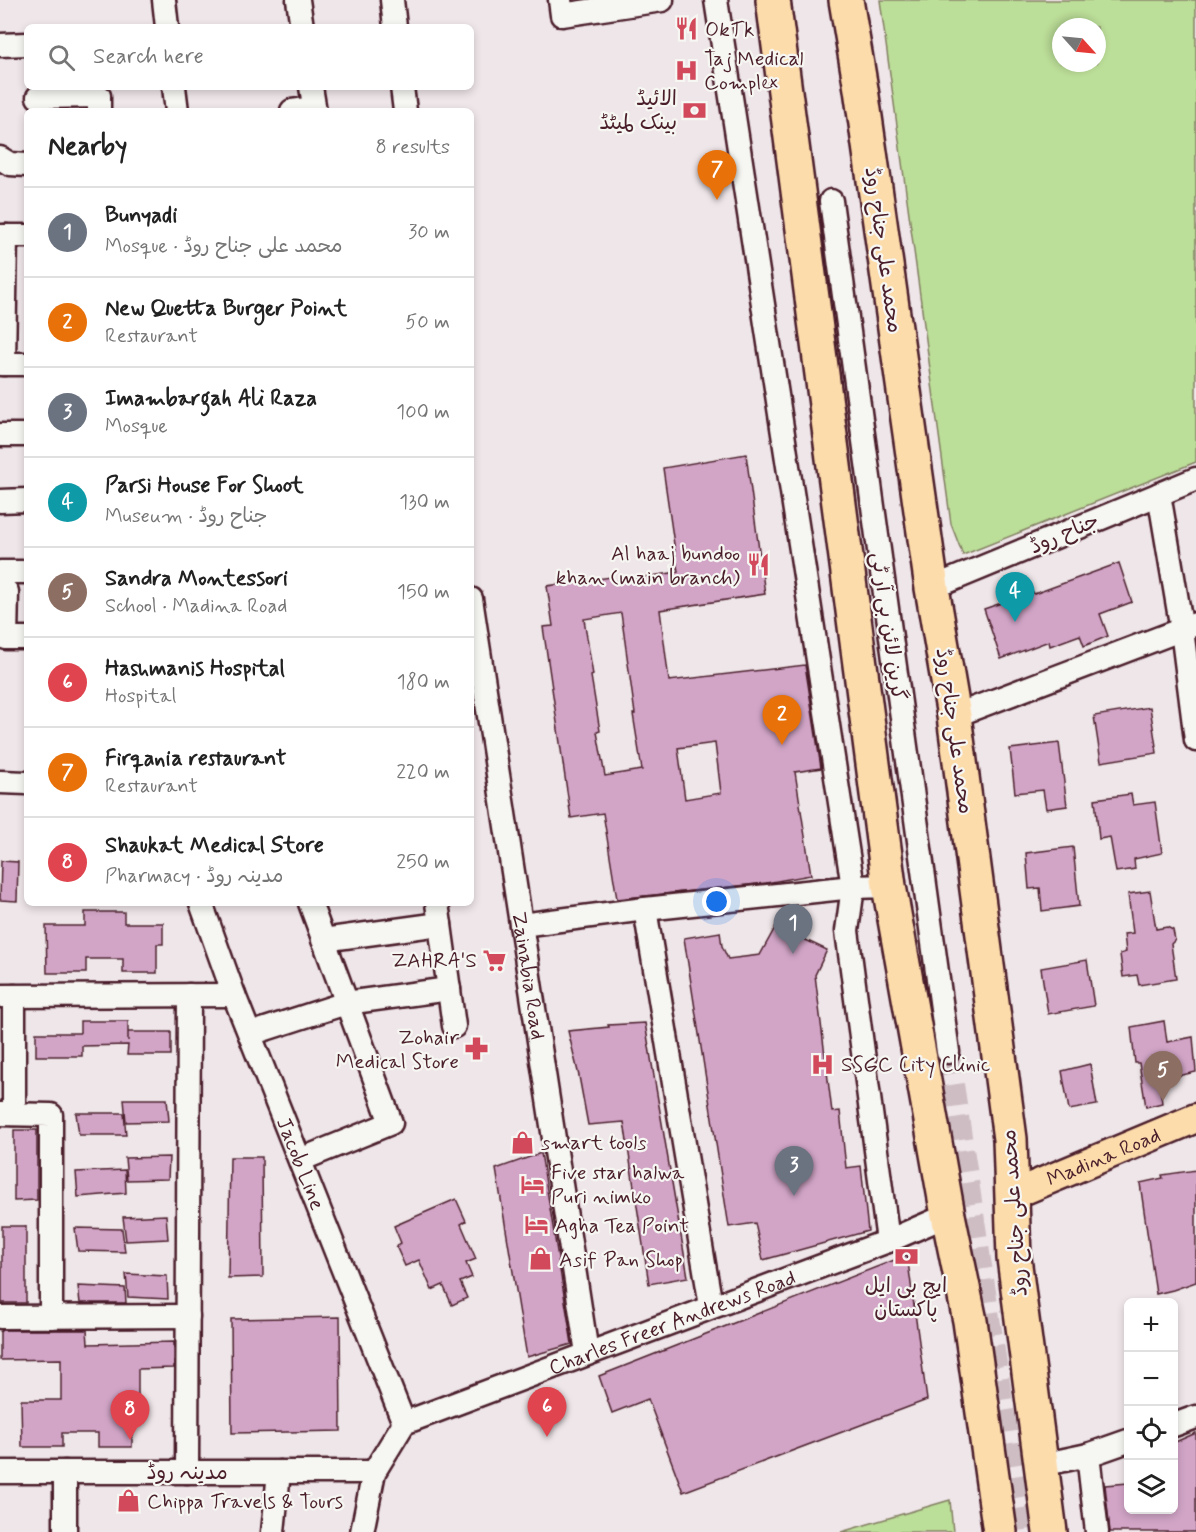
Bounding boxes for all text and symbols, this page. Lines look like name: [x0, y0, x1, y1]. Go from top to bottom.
restaurant icon: OkTk: [674, 16, 700, 42]
place label: OkTk: [705, 16, 754, 44]
north arrow: [1052, 18, 1106, 72]
search box: [24, 24, 474, 90]
icon: search: [45, 41, 78, 74]
text: Search here: [93, 43, 204, 71]
place label: Taj Medical Complex: [704, 45, 804, 97]
hospital icon: Taj Medical Complex: [673, 57, 699, 83]
place label: الائیڈ بینک لمیٹڈ: [599, 85, 677, 137]
bank icon: الائیڈ بینک لمیٹڈ: [682, 97, 708, 123]
text: Nearby: [48, 130, 127, 164]
text: 8 results: [376, 134, 450, 161]
pin: 7: [698, 150, 736, 200]
street label: محمد علی جناح روڈ: [857, 165, 909, 335]
text: Bunyadi: [105, 202, 177, 230]
text: 1: [63, 219, 72, 246]
text: 30 m: [408, 219, 450, 246]
text: Mosque · محمد علی جناح روڈ: [105, 233, 343, 260]
text: New Quetta Burger Point: [105, 295, 347, 323]
text: 2: [63, 309, 72, 336]
text: 50 m: [405, 309, 450, 336]
text: Restaurant: [105, 323, 198, 350]
text: Imambargah Ali Raza: [105, 385, 317, 413]
text: 3: [63, 399, 72, 426]
text: 100 m: [396, 399, 450, 426]
text: Mosque: [105, 413, 168, 440]
text: Parsi House For Shoot: [105, 472, 304, 500]
text: 4: [62, 489, 73, 516]
text: 130 m: [399, 489, 450, 516]
text: Museum · جناح روڈ: [105, 503, 267, 530]
street label: جناح روڈ: [1025, 507, 1103, 561]
place label: Al haaj bundoo khan (main branch): [556, 540, 741, 592]
street label: گرین لائن بی آر ٹی: [864, 550, 912, 702]
restaurant icon: Al haaj bundoo khan (main branch): [745, 552, 771, 578]
text: Sandra Montessori: [105, 565, 288, 593]
pin: 4: [996, 572, 1034, 622]
text: 5: [62, 579, 74, 606]
text: 150 m: [397, 579, 450, 606]
text: School · Madina Road: [105, 593, 287, 620]
street label: محمد علی جناح روڈ: [928, 646, 980, 816]
text: Hashmanis Hospital: [105, 655, 285, 683]
text: 6: [62, 669, 73, 696]
text: 180 m: [397, 669, 450, 696]
text: Hospital: [105, 683, 176, 710]
pin: 2: [762, 696, 802, 745]
text: Firqania restaurant: [105, 745, 286, 773]
text: 7: [61, 759, 74, 786]
text: 220 m: [396, 759, 450, 786]
text: Restaurant: [105, 773, 198, 800]
text: Shaukat Medical Store: [105, 832, 324, 860]
text: 8: [62, 849, 73, 876]
text: 250 m: [396, 849, 450, 876]
text: Pharmacy · مدینہ روڈ: [105, 863, 283, 890]
your location: [702, 887, 731, 916]
pin: 1: [774, 904, 812, 954]
street label: Zainabia Road: [504, 910, 552, 1042]
place label: ZAHRA'S: [391, 947, 477, 975]
supermarket icon: ZAHRA'S: [482, 947, 508, 973]
place label: Zohair Medical Store: [336, 1024, 459, 1076]
pharmacy icon: Zohair Medical Store: [464, 1036, 490, 1062]
hospital icon: SSGC City Clinic: [810, 1051, 836, 1077]
place label: SSGC City Clinic: [841, 1051, 991, 1079]
pin: 5: [1144, 1052, 1182, 1101]
street label: Jacob Line: [269, 1113, 331, 1214]
street label: Madina Road: [1043, 1121, 1165, 1194]
street label: محمد علی جناح روڈ: [995, 1128, 1035, 1297]
shop icon: smart tools: [510, 1129, 536, 1155]
place label: smart tools: [541, 1129, 647, 1157]
pin: 3: [774, 1146, 814, 1196]
place label: Five star halwa Puri nimko: [551, 1159, 685, 1211]
hotel icon: Five star halwa Puri nimko: [520, 1171, 546, 1197]
hotel icon: Agha Tea Point: [524, 1212, 550, 1238]
place label: Agha Tea Point: [555, 1212, 689, 1240]
bank icon: ایچ بی ایل پاکستان: [893, 1244, 919, 1270]
shop icon: Asif Pan Shop: [528, 1246, 554, 1272]
place label: Asif Pan Shop: [559, 1246, 683, 1274]
street label: Charles Freer Andrews Road: [545, 1264, 800, 1382]
place label: ایچ بی ایل پاکستان: [865, 1272, 947, 1324]
map controls: [1124, 1298, 1178, 1514]
button: +: [1124, 1298, 1178, 1352]
button: −: [1124, 1352, 1178, 1406]
pin: 6: [528, 1388, 566, 1437]
pin: 8: [110, 1390, 150, 1440]
button: locate: [1124, 1406, 1178, 1460]
street label: مدینہ روڈ: [146, 1459, 228, 1487]
button: layers: [1124, 1460, 1178, 1514]
shop icon: Chippa Travels & Tours: [116, 1488, 142, 1514]
place label: Chippa Travels & Tours: [147, 1488, 343, 1516]

